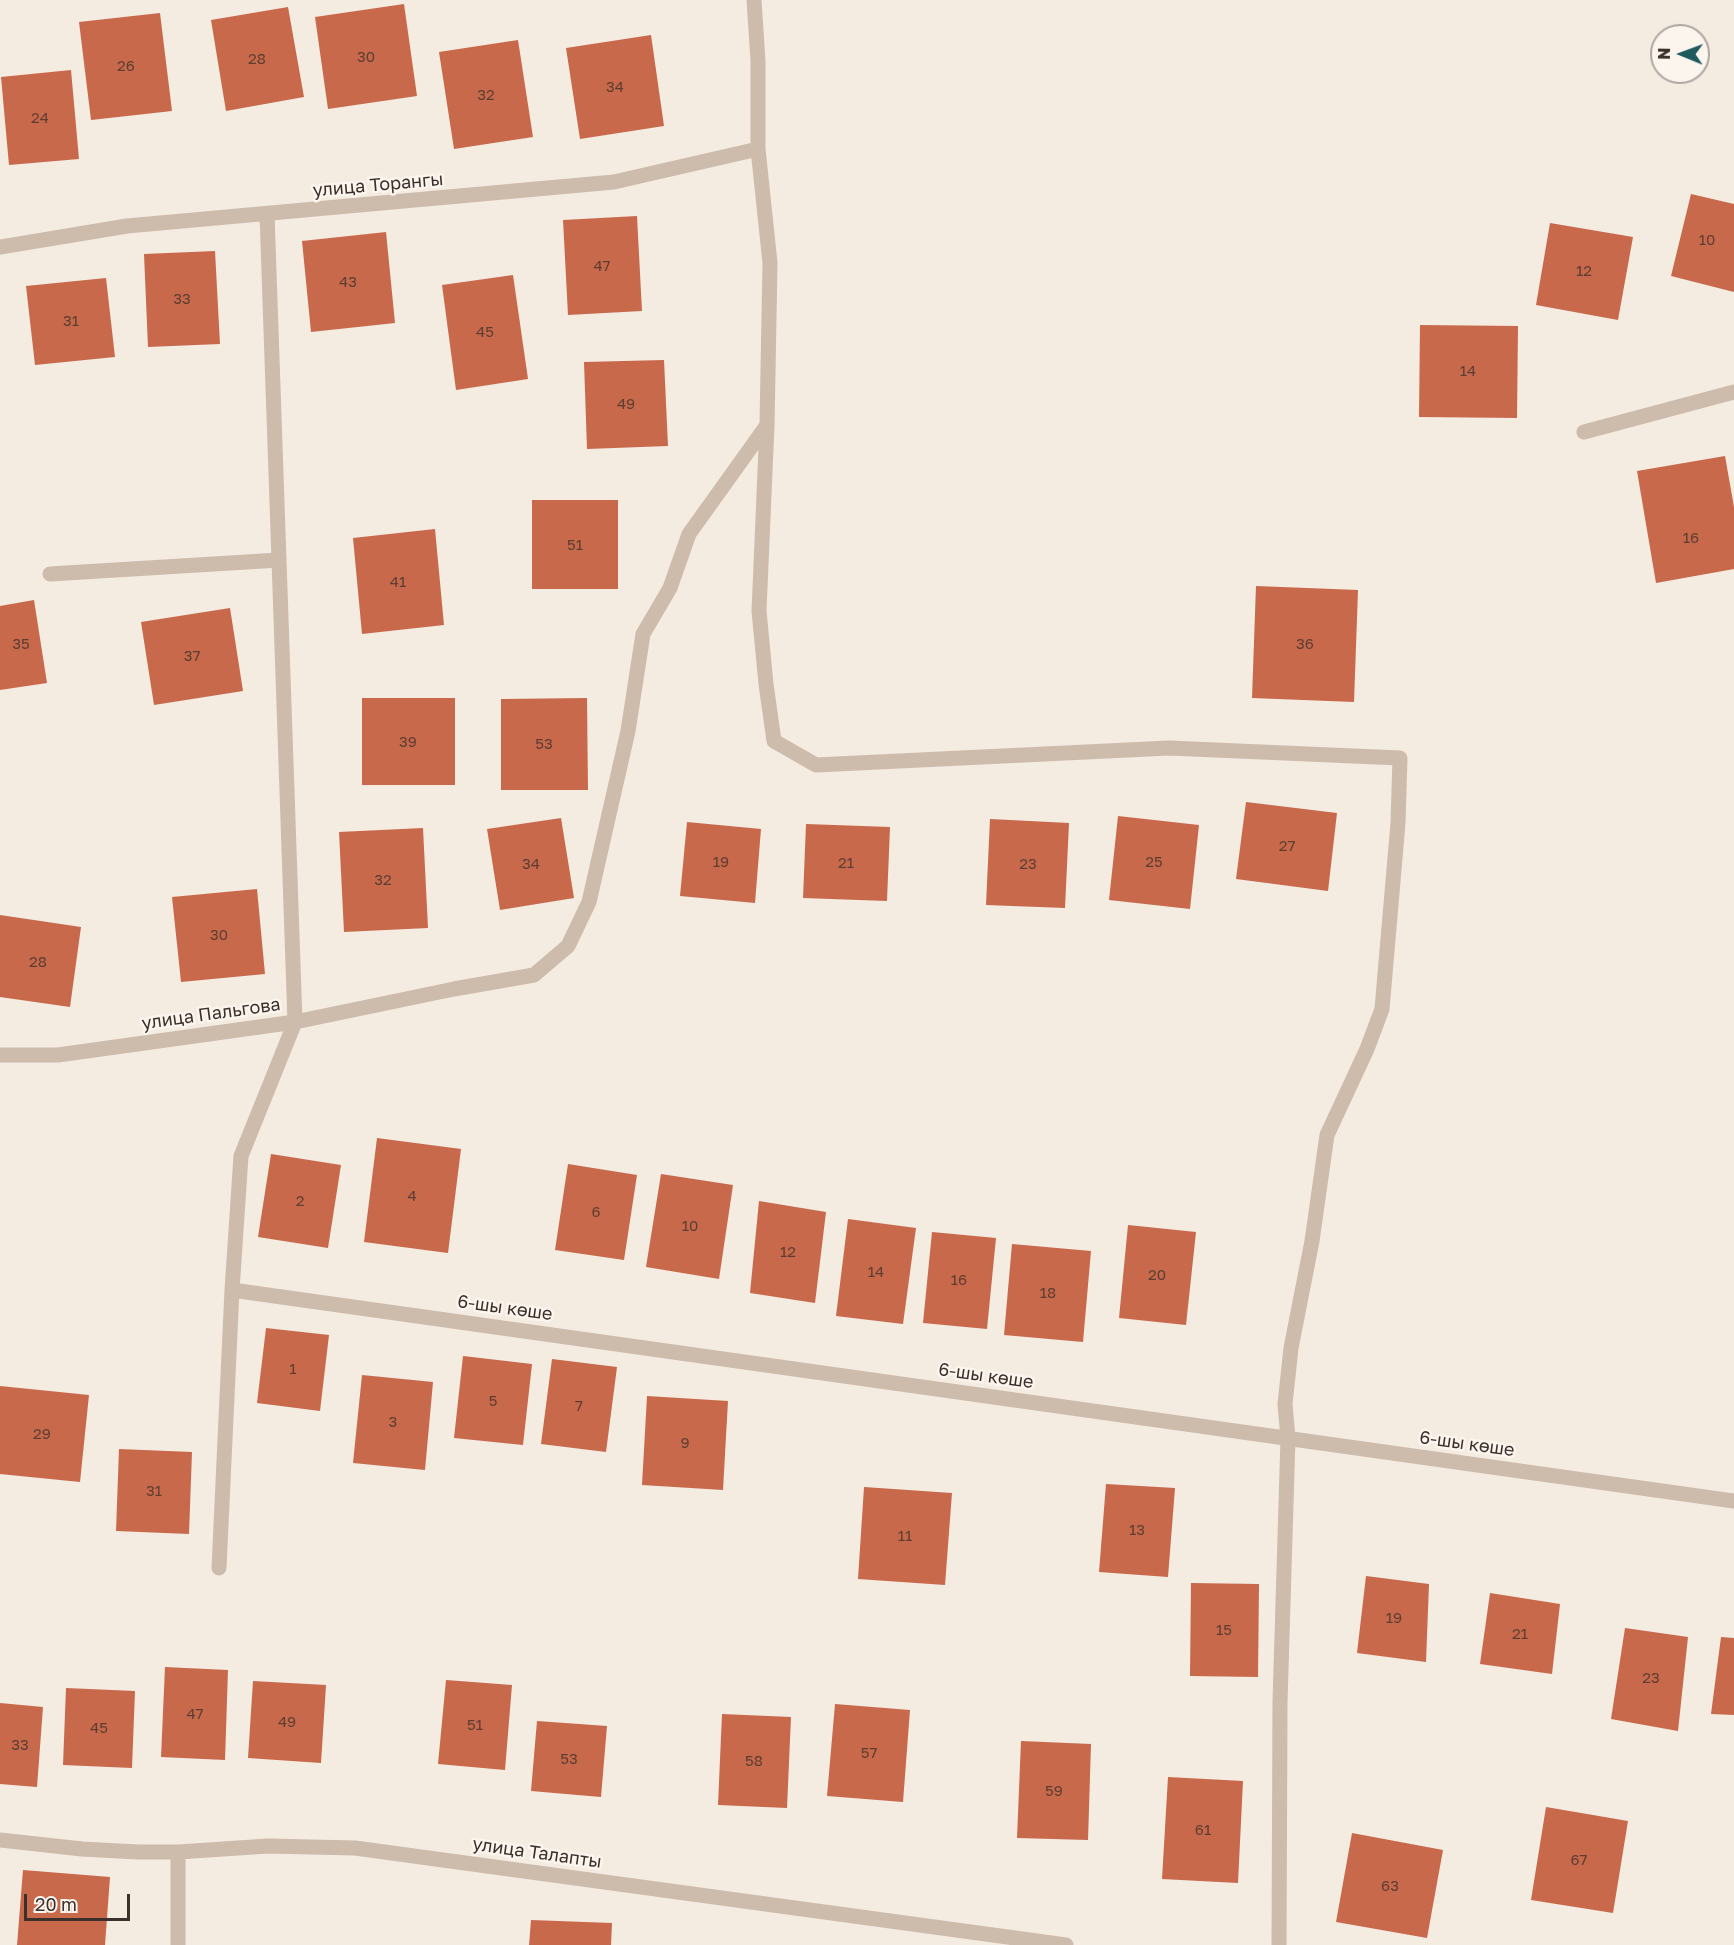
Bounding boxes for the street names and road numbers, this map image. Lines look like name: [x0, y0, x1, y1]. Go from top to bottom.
street label: улица Торангы: [312, 169, 444, 201]
street label: улица Пальгова: [140, 994, 282, 1034]
street label: 6-шы көше: [456, 1291, 554, 1325]
street label: 6-шы көше: [937, 1359, 1035, 1393]
street label: 6-шы көше: [1418, 1427, 1516, 1461]
street label: улица Талапты: [471, 1833, 603, 1873]

